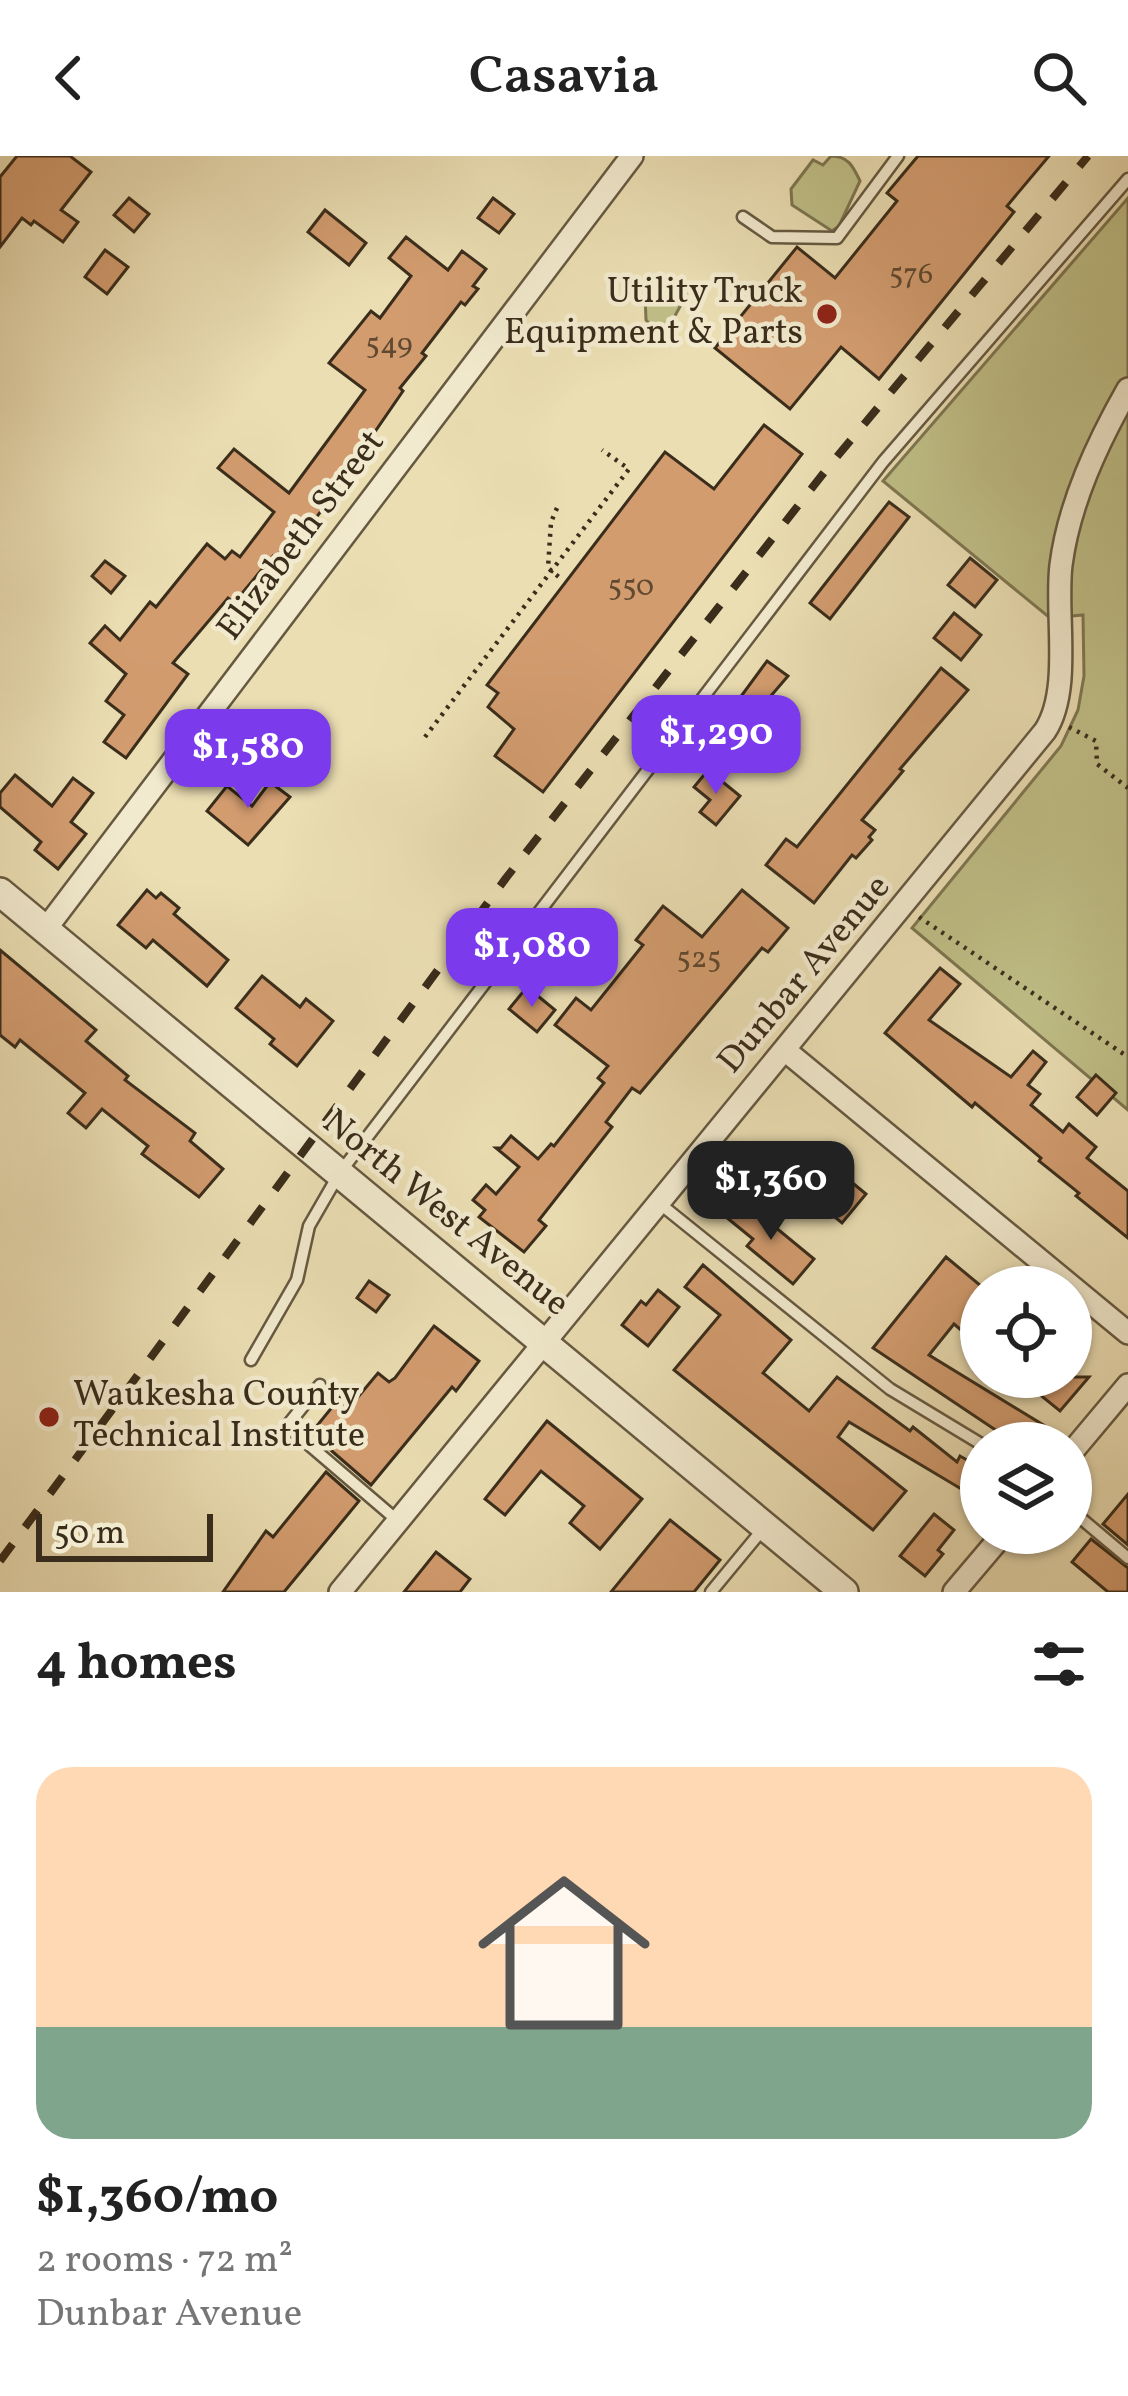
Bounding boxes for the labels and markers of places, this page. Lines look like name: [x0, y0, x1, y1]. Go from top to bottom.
place label: Utility Truck Equipment & Parts: [504, 268, 803, 359]
marker: Utility Truck Equipment & Parts: [814, 301, 840, 327]
pin: $1,290: [618, 695, 814, 797]
pin: $1,580: [150, 709, 346, 811]
pin: $1,080: [434, 908, 630, 1010]
pin: $1,360: [673, 1141, 869, 1243]
place label: Waukesha County Technical Institute: [73, 1371, 365, 1462]
marker: Waukesha County Technical Institute: [36, 1404, 62, 1430]

